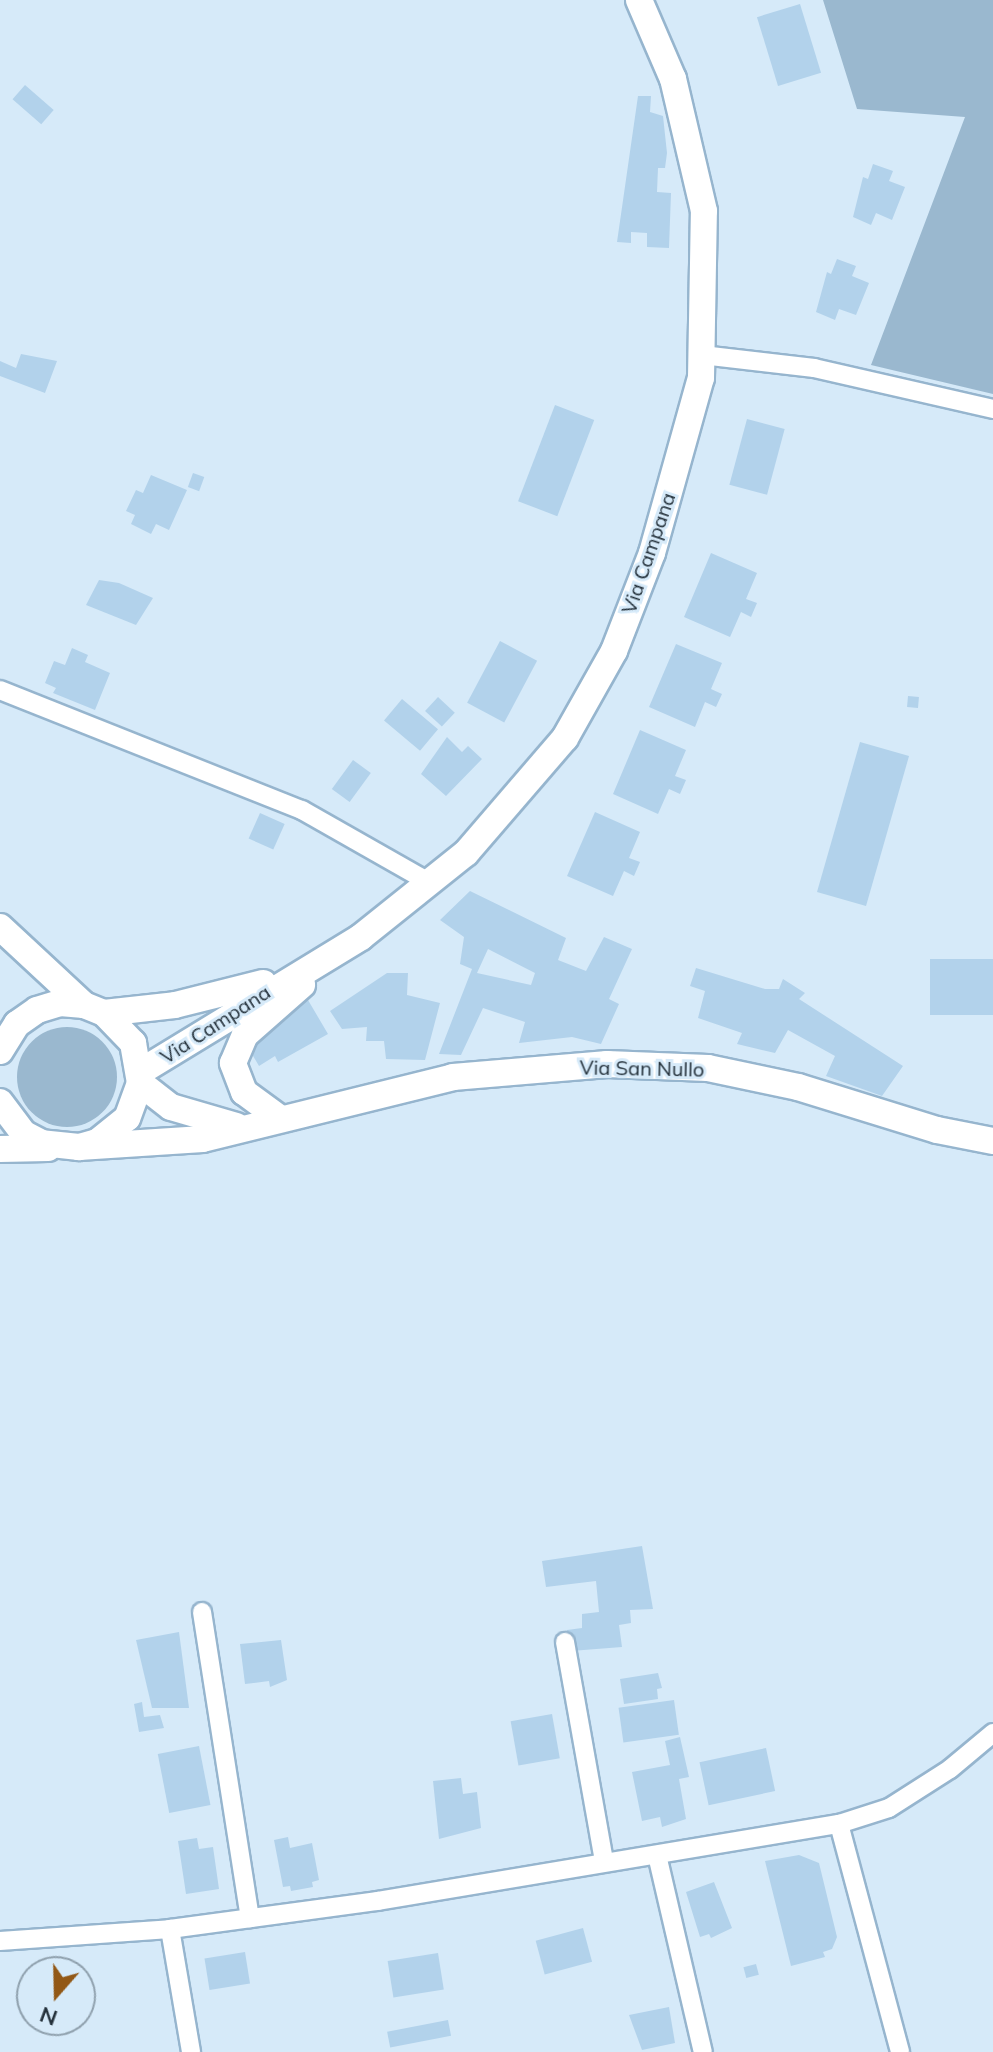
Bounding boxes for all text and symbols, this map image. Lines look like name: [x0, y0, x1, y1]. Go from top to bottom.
street label: Via Campana: [616, 489, 680, 617]
street label: Via Campana: [155, 979, 275, 1069]
street label: Via San Nullo: [579, 1055, 705, 1081]
north arrow: [16, 1956, 96, 2036]
text: N: [36, 2001, 61, 2033]

